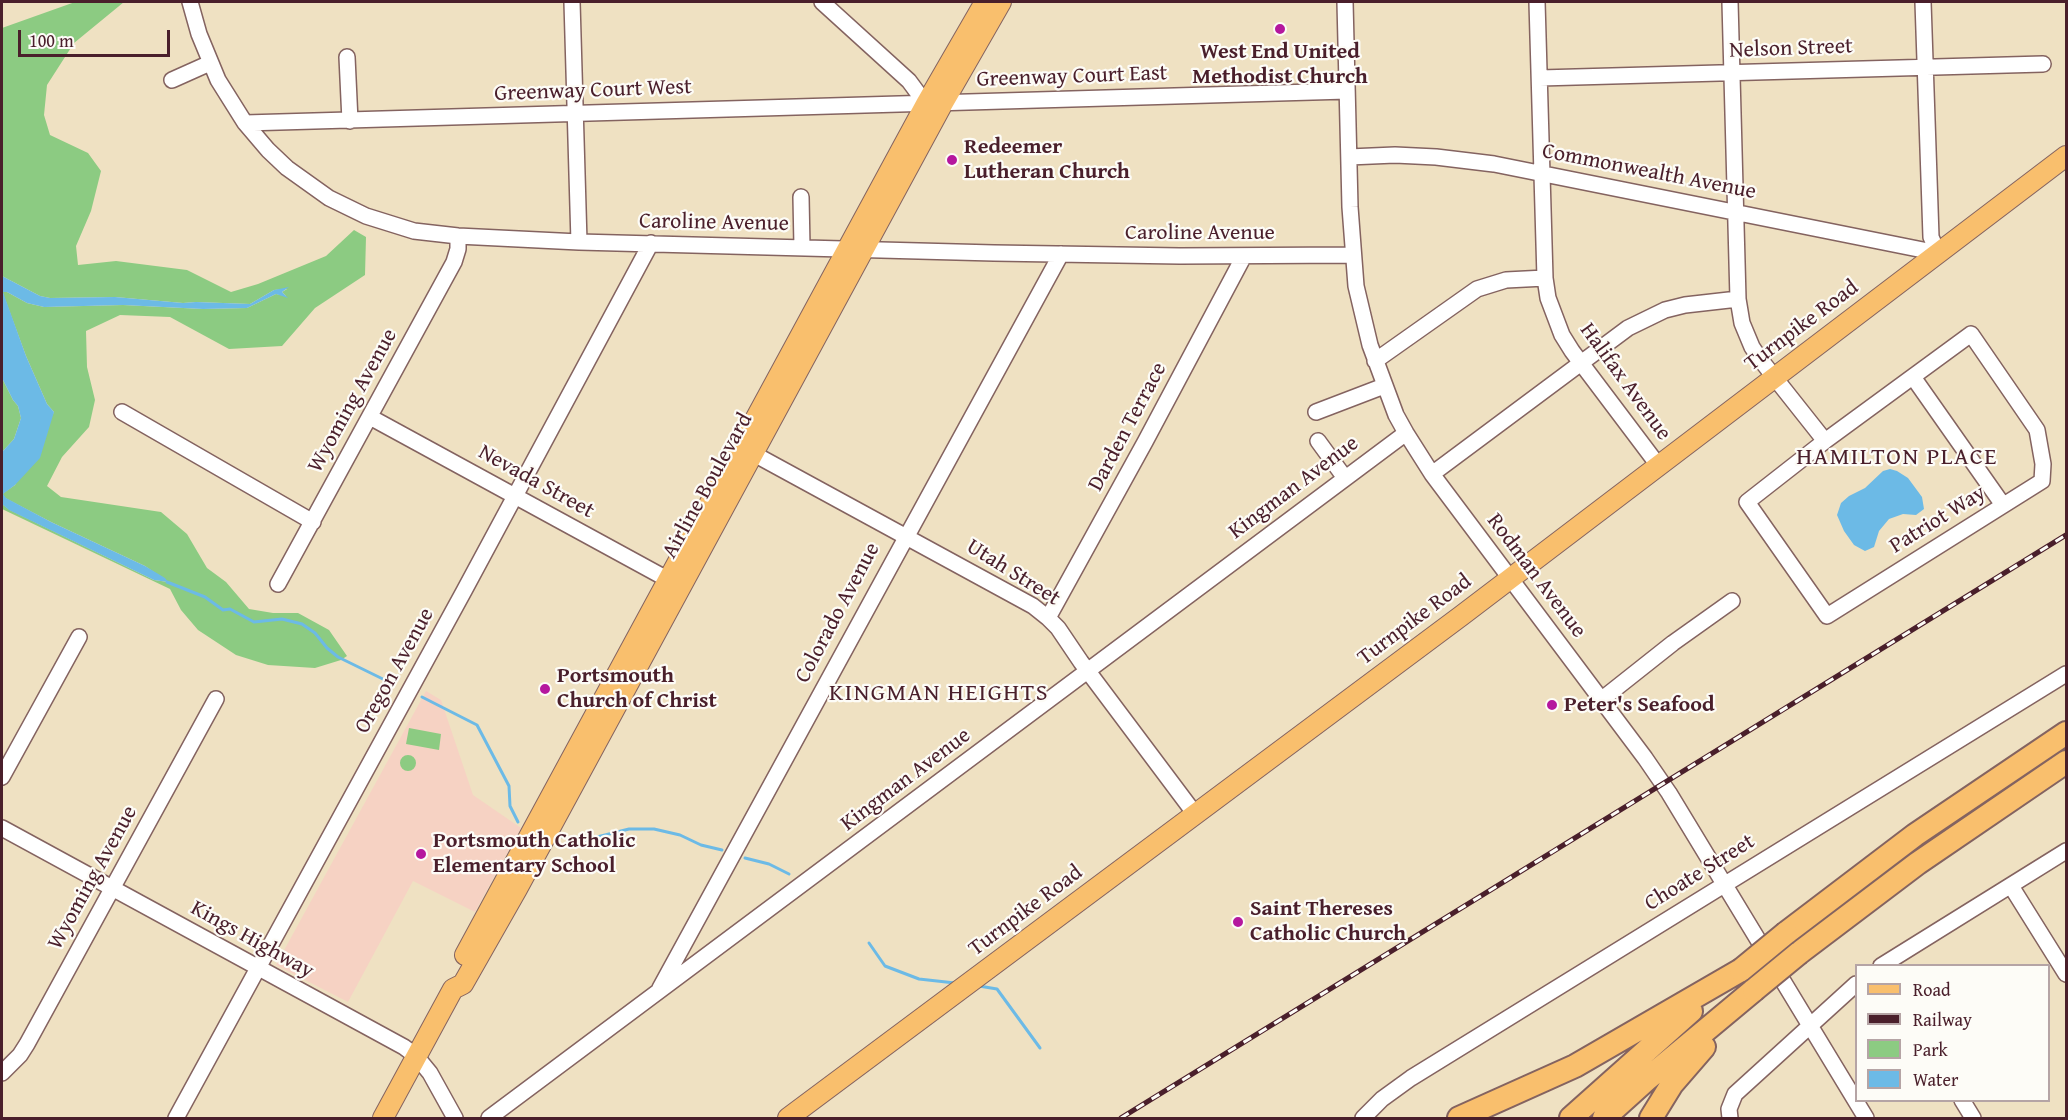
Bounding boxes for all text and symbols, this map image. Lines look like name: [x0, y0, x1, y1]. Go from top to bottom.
scale bar: [21, 18, 172, 56]
marker: West End United Methodist Church: [1273, 22, 1287, 36]
text: 100 m: [29, 27, 74, 54]
street label: Nelson Street: [1729, 34, 1853, 64]
place label: West End United Methodist Church: [1192, 39, 1368, 90]
street label: Greenway Court East: [976, 60, 1168, 94]
street label: Greenway Court West: [494, 74, 692, 108]
place label: Redeemer Lutheran Church: [964, 134, 1130, 186]
street label: Commonwealth Avenue: [1540, 138, 1758, 206]
marker: Redeemer Lutheran Church: [945, 153, 959, 167]
street label: Caroline Avenue: [639, 208, 789, 238]
street label: Caroline Avenue: [1125, 220, 1275, 246]
street label: Turnpike Road: [1740, 275, 1864, 377]
street label: Halifax Avenue: [1574, 318, 1676, 446]
street label: Wyoming Avenue: [303, 324, 403, 478]
street label: Darden Terrace: [1083, 358, 1173, 496]
street label: Airline Boulevard: [657, 409, 759, 563]
street label: Kingman Avenue: [1224, 431, 1364, 545]
street label: Nevada Street: [474, 439, 598, 525]
district label: HAMILTON PLACE: [1796, 444, 1998, 472]
street label: Patriot Way: [1885, 480, 1991, 560]
street label: Rodman Avenue: [1481, 509, 1591, 643]
street label: Utah Street: [961, 534, 1065, 612]
street label: Colorado Avenue: [790, 538, 886, 688]
street label: Turnpike Road: [1353, 569, 1477, 671]
street label: Oregon Avenue: [350, 604, 440, 738]
place label: Portsmouth Church of Christ: [557, 663, 717, 714]
district label: KINGMAN HEIGHTS: [829, 680, 1049, 708]
marker: Portsmouth Church of Christ: [538, 682, 552, 696]
place label: Peter's Seafood: [1564, 692, 1715, 718]
marker: Peter's Seafood: [1545, 698, 1559, 712]
street label: Kingman Avenue: [836, 723, 976, 837]
street label: Wyoming Avenue: [43, 801, 143, 955]
place label: Portsmouth Catholic Elementary School: [433, 828, 635, 879]
street label: Choate Street: [1640, 829, 1760, 917]
marker: Portsmouth Catholic Elementary School: [414, 847, 428, 861]
street label: Turnpike Road: [964, 860, 1088, 962]
street label: Kings Highway: [186, 895, 318, 985]
place label: Saint Thereses Catholic Church: [1250, 896, 1406, 948]
marker: Saint Thereses Catholic Church: [1231, 915, 1245, 929]
legend: [1855, 964, 2050, 1102]
text: Road: [1913, 976, 1951, 1003]
text: Railway: [1913, 1006, 1972, 1033]
text: Park: [1913, 1036, 1948, 1063]
text: Water: [1913, 1066, 1958, 1093]

